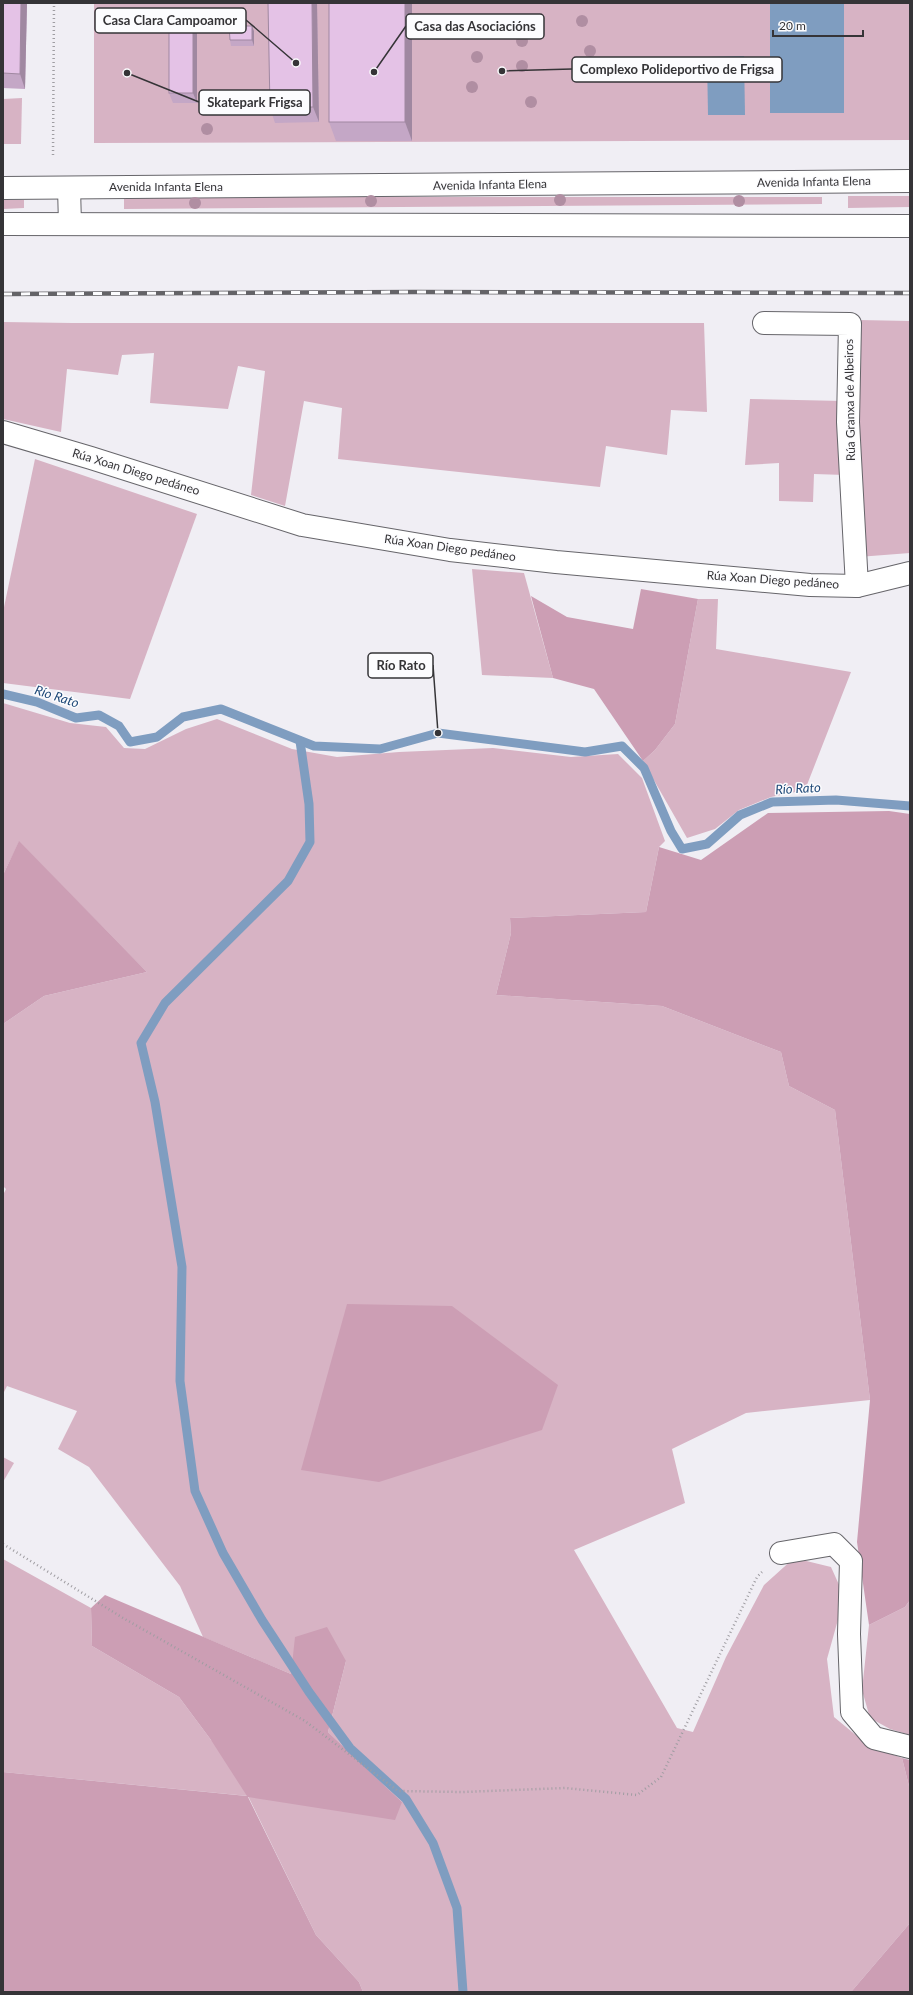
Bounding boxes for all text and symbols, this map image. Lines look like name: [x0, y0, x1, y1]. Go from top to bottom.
callout: Casa Clara Campoamor: [95, 8, 246, 33]
text: Casa Clara Campoamor: [103, 12, 237, 28]
scale bar: [773, 12, 863, 38]
callout: Casa das Asociacións: [406, 14, 544, 39]
text: Casa das Asociacións: [414, 18, 536, 34]
text: 20 m: [779, 18, 806, 33]
callout: Complexo Polideportivo de Frigsa: [572, 57, 782, 82]
text: Complexo Polideportivo de Frigsa: [580, 61, 774, 77]
callout: Skatepark Frigsa: [199, 90, 310, 115]
text: Skatepark Frigsa: [207, 94, 303, 110]
street label: Avenida Infanta Elena: [757, 173, 871, 190]
street label: Avenida Infanta Elena: [433, 176, 547, 193]
street label: Avenida Infanta Elena: [109, 179, 223, 194]
street label: Rúa Granxa de Albeiros: [841, 339, 858, 461]
street label: Rúa Xoan Diego pedáneo: [71, 445, 202, 498]
street label: Rúa Xoan Diego pedáneo: [383, 531, 517, 564]
street label: Rúa Xoan Diego pedáneo: [706, 567, 840, 592]
callout: Río Rato: [368, 653, 433, 678]
text: Río Rato: [376, 657, 426, 673]
water label: Río Rato: [33, 681, 81, 711]
water label: Río Rato: [775, 779, 821, 797]

